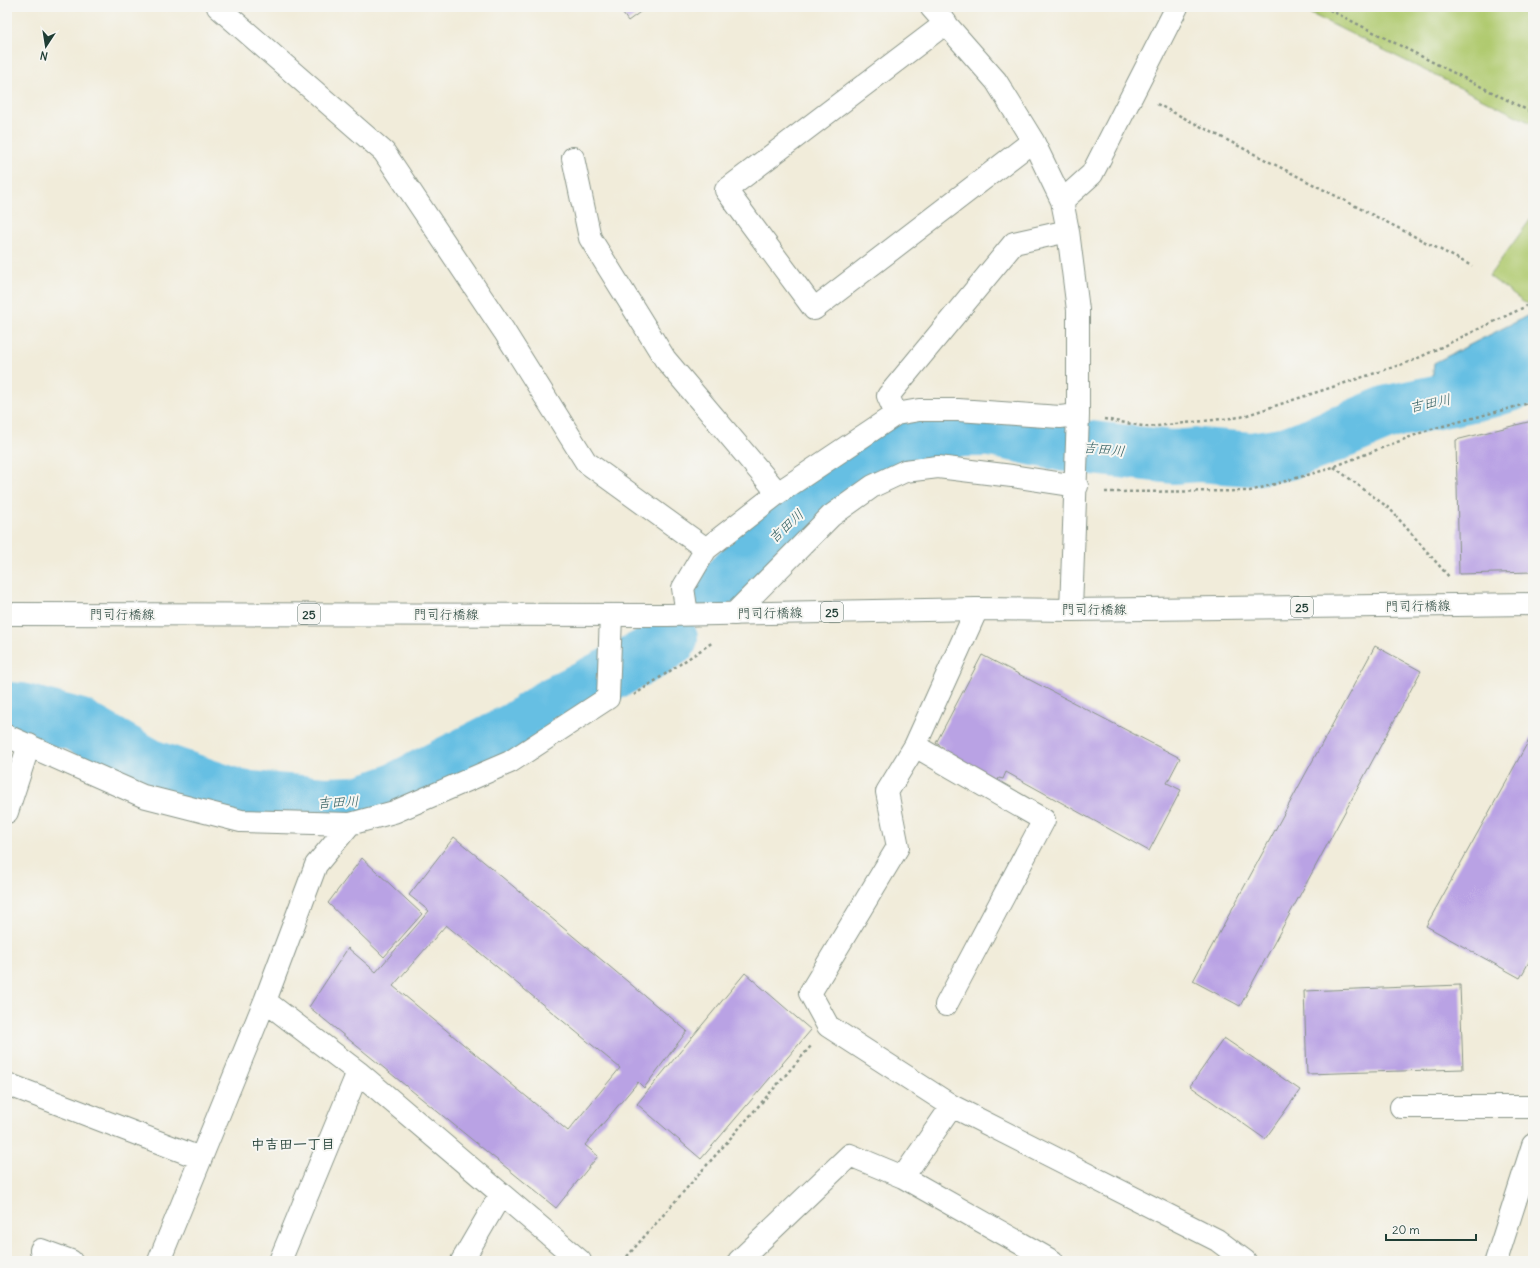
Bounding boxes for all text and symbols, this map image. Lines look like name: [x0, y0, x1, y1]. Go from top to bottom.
north arrow: [26, 26, 66, 66]
text: N: [39, 48, 49, 63]
water label: 吉田川: [1408, 390, 1452, 416]
water label: 吉田川: [1082, 438, 1126, 460]
water label: 吉田川: [765, 505, 807, 547]
road number: 25: [1291, 597, 1313, 617]
street label: 門司行橋線: [1385, 597, 1452, 615]
street label: 門司行橋線: [1061, 601, 1127, 618]
road number: 25: [821, 602, 843, 622]
road number: 25: [298, 604, 320, 624]
street label: 門司行橋線: [737, 604, 804, 622]
street label: 門司行橋線: [89, 606, 155, 623]
street label: 門司行橋線: [413, 606, 479, 623]
water label: 吉田川: [317, 792, 359, 812]
district label: 中吉田一丁目: [251, 1135, 335, 1153]
scale bar: [1386, 1216, 1476, 1242]
text: 20 m: [1392, 1222, 1420, 1237]

